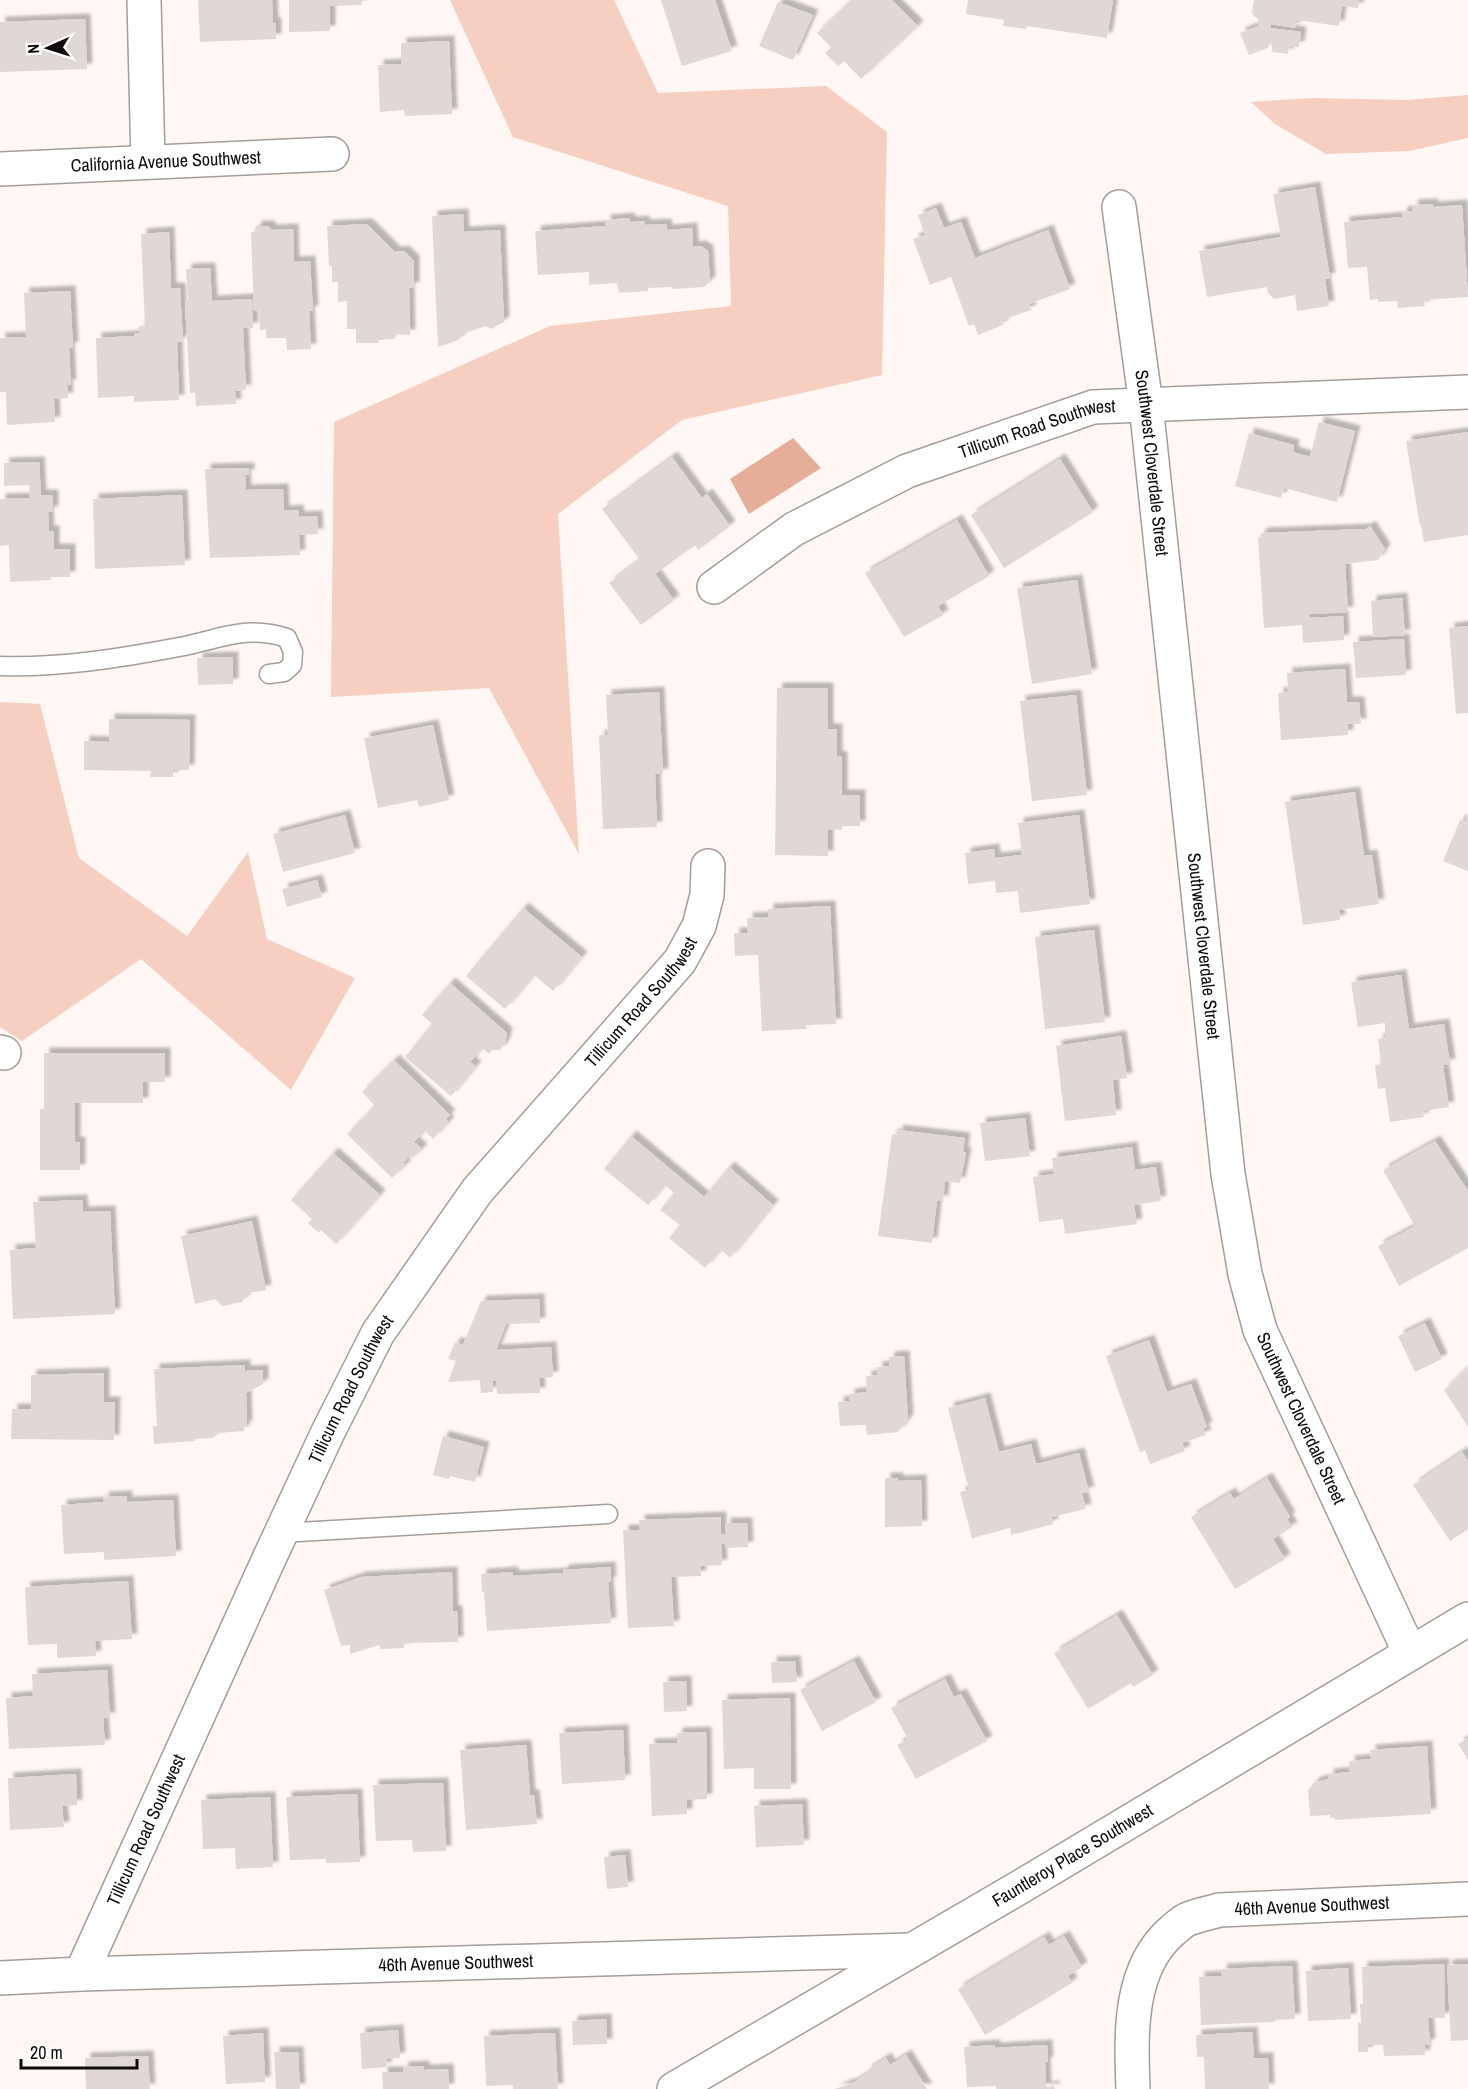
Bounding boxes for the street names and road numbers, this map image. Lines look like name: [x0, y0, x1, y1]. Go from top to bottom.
street label: California Avenue Southwest: [70, 144, 261, 178]
street label: Southwest Cloverdale Street: [1129, 368, 1175, 557]
street label: Tillicum Road Southwest: [955, 393, 1116, 464]
street label: Southwest Cloverdale Street: [1182, 852, 1227, 1040]
street label: Tillicum Road Southwest: [579, 932, 703, 1073]
street label: Tillicum Road Southwest: [302, 1310, 399, 1468]
street label: Southwest Cloverdale Street: [1251, 1328, 1352, 1508]
street label: Tillicum Road Southwest: [101, 1750, 191, 1910]
street label: Fauntleroy Place Southwest: [987, 1797, 1157, 1913]
street label: 46th Avenue Southwest: [1234, 1889, 1390, 1921]
street label: 46th Avenue Southwest: [378, 1948, 534, 1977]

